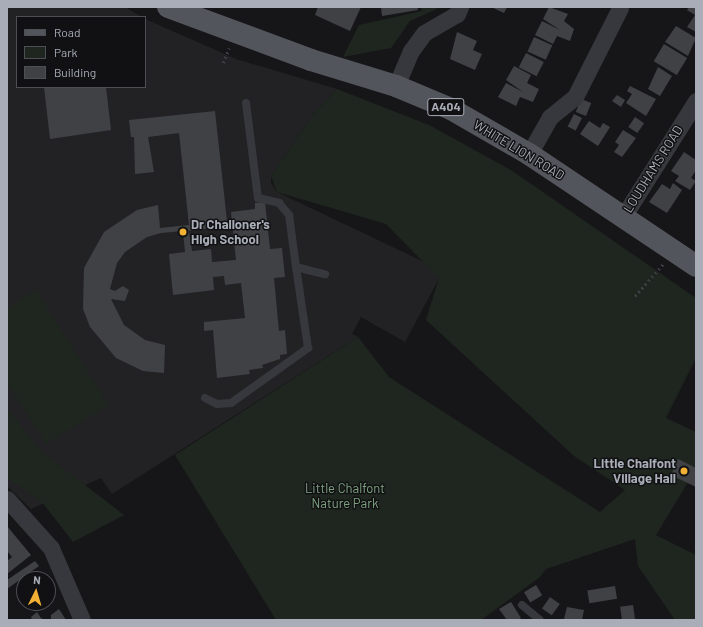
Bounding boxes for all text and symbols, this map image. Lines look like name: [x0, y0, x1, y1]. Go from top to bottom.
legend: [16, 16, 146, 88]
text: Road: [54, 25, 81, 39]
text: Park: [54, 45, 78, 59]
text: Building: [54, 65, 96, 79]
road number: A404: [427, 97, 465, 117]
street label: WHITE LION ROAD: [471, 117, 567, 183]
street label: LOUDHAMS ROAD: [620, 123, 686, 215]
place label: Dr Challoner's High School: [191, 217, 270, 248]
marker: Dr Challoner's High School: [178, 227, 188, 237]
place label: Little Chalfont Village Hall: [594, 456, 676, 487]
marker: Little Chalfont Village Hall: [679, 466, 689, 476]
park label: Little Chalfont Nature Park: [305, 481, 385, 512]
north arrow: [16, 571, 56, 611]
text: N: [33, 573, 41, 586]

